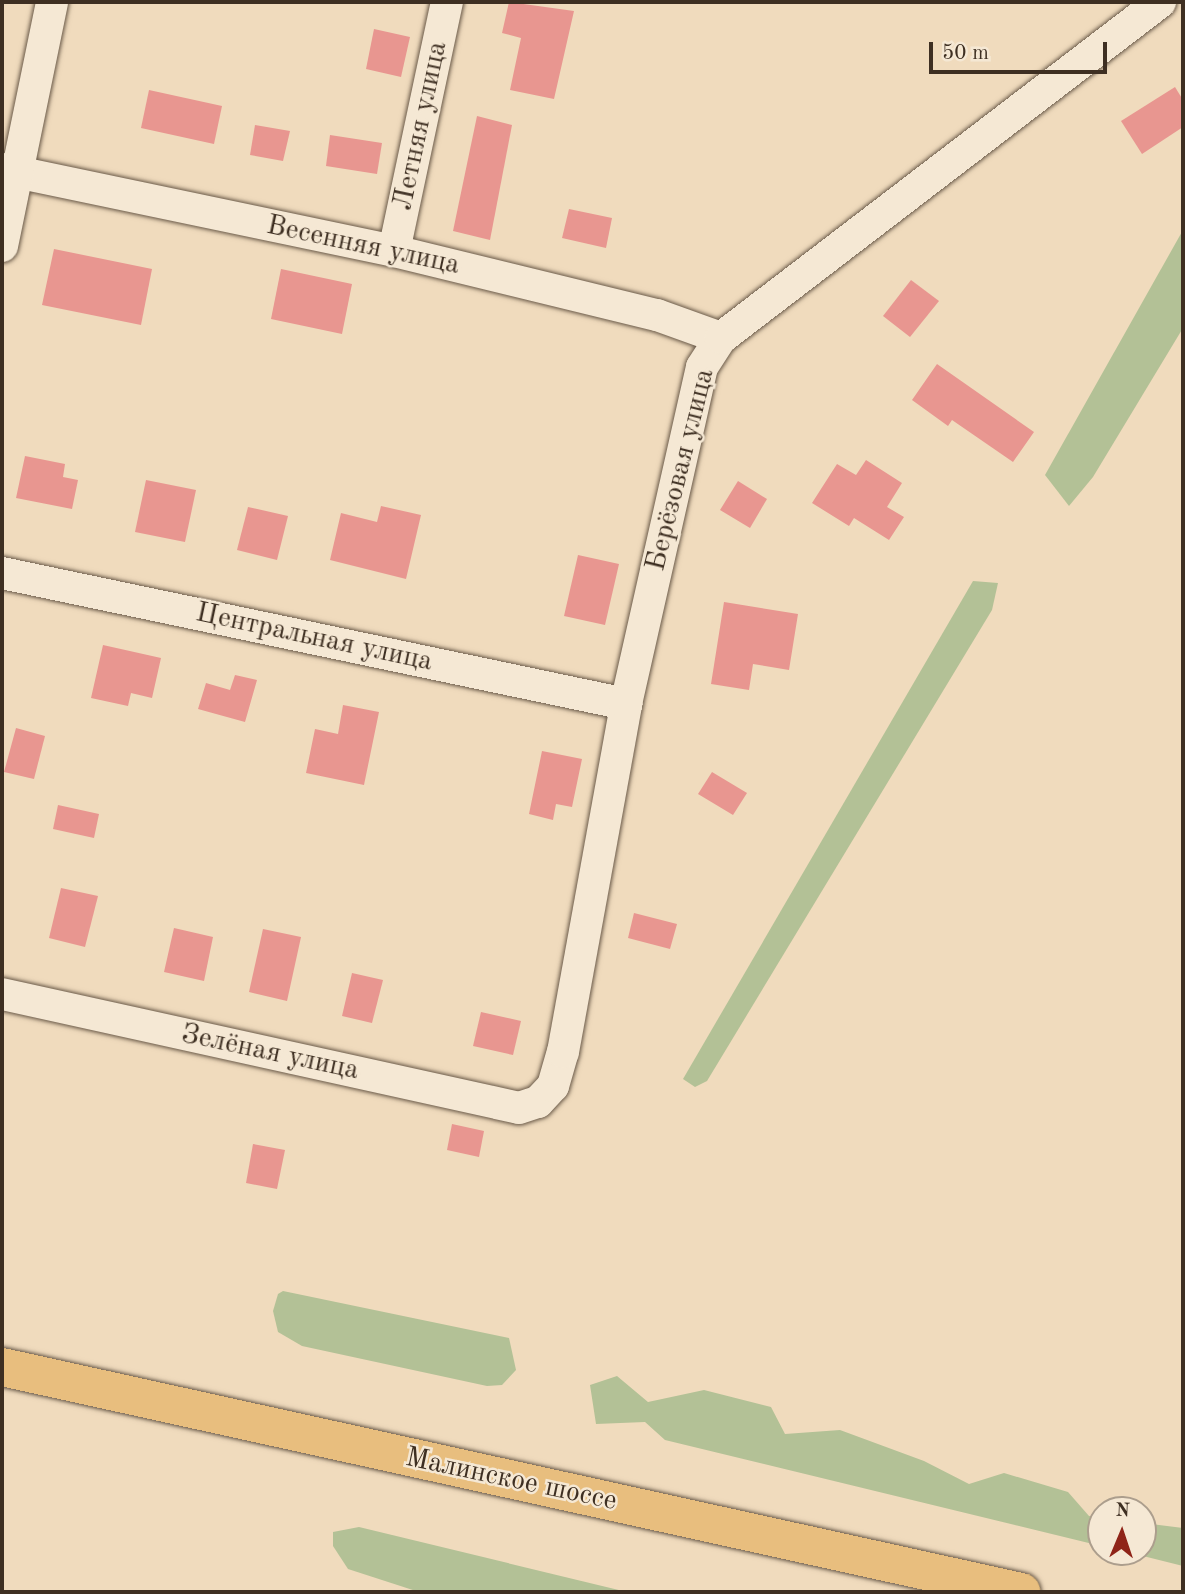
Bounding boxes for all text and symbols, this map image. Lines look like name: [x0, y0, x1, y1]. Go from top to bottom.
scale bar: [933, 28, 1112, 72]
street label: Летняя улица: [387, 38, 455, 214]
text: 50 m: [942, 43, 989, 64]
street label: Весенняя улица: [263, 209, 463, 283]
street label: Берёзовая улица: [640, 365, 722, 575]
street label: Центральная улица: [193, 597, 435, 679]
street label: Зелёная улица: [178, 1018, 362, 1088]
street label: Малинское шоссе: [402, 1441, 620, 1519]
north arrow: [1087, 1496, 1157, 1566]
text: N: [1115, 1502, 1130, 1521]

